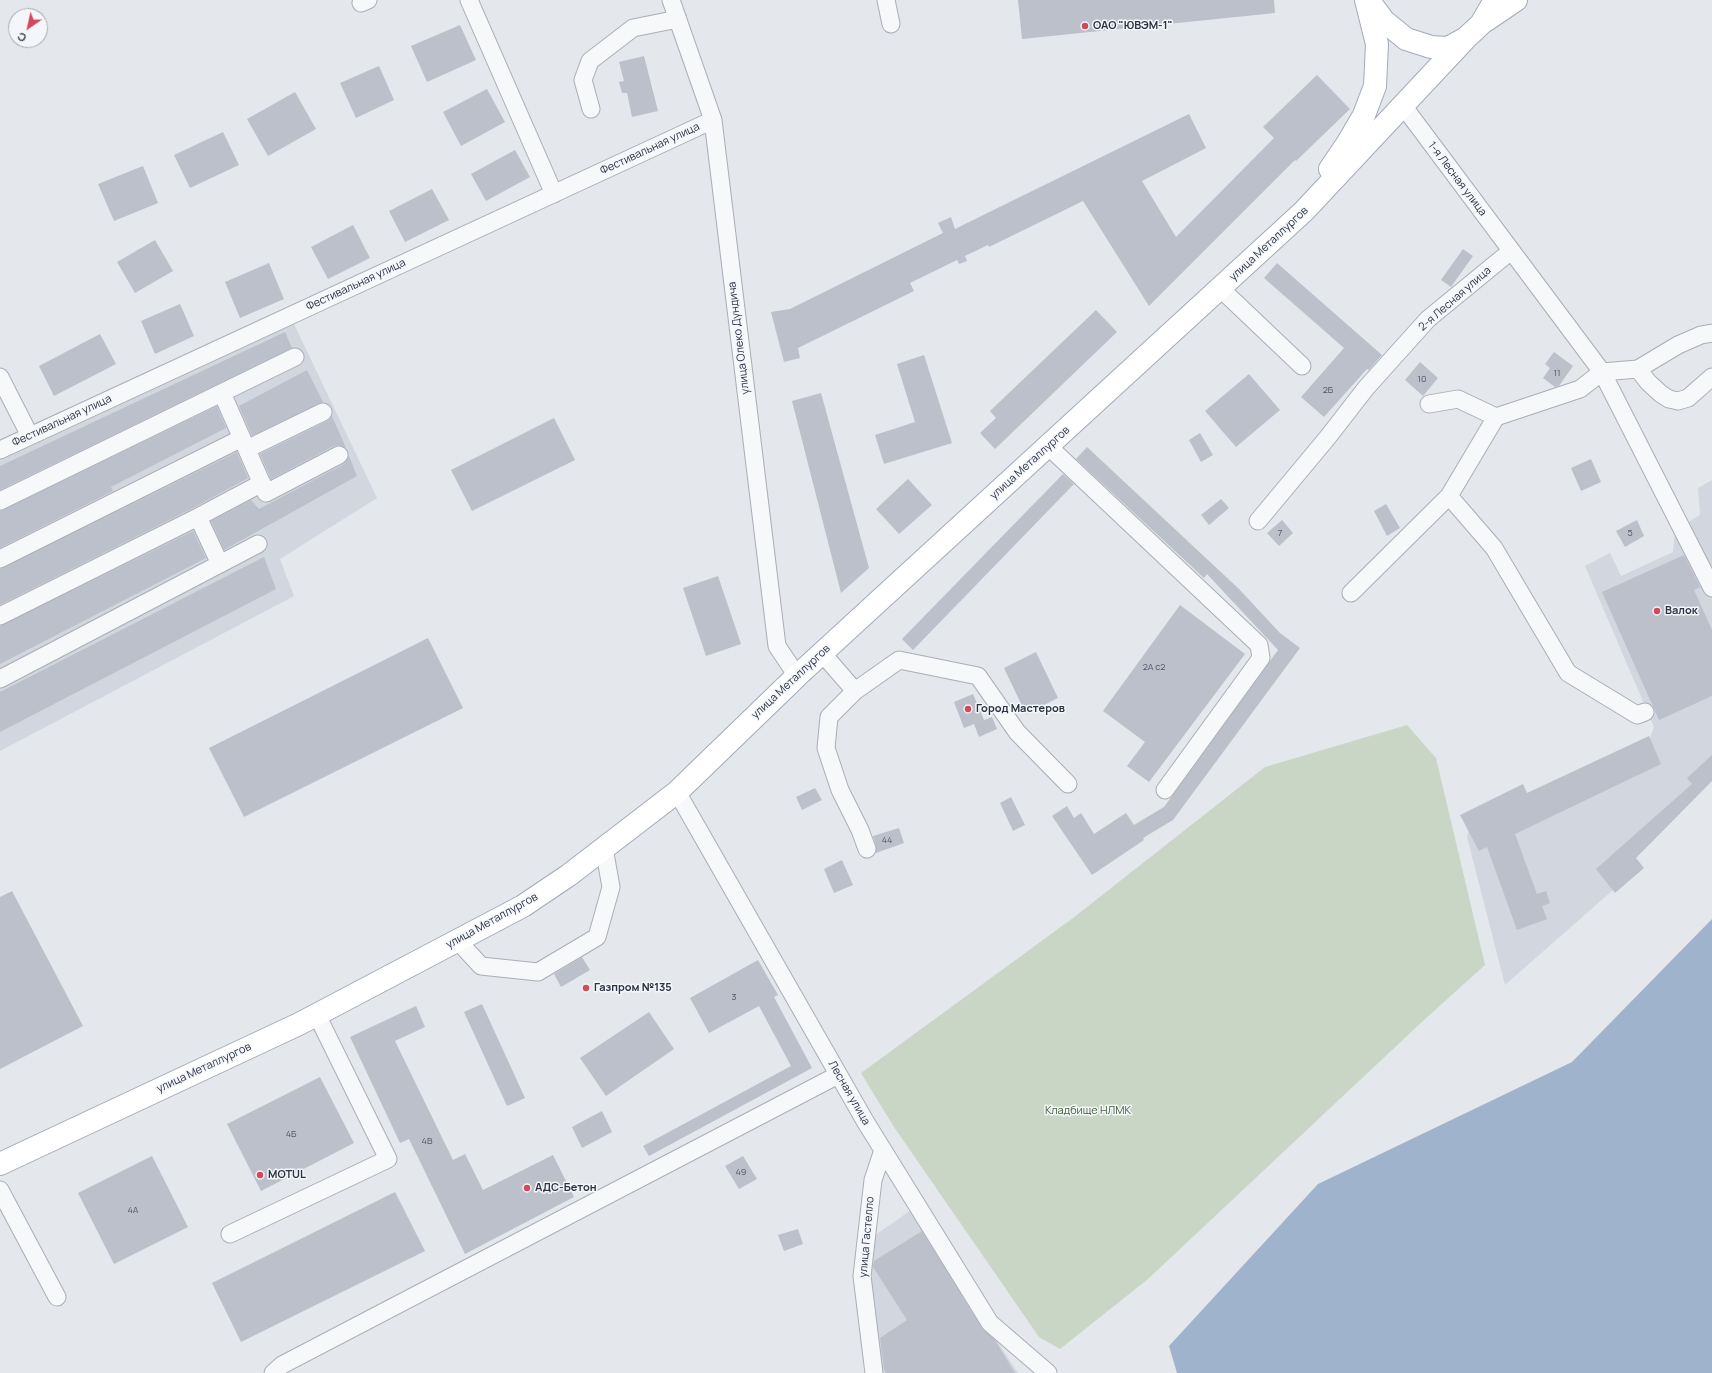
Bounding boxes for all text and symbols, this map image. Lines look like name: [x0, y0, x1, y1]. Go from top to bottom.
north arrow: [8, 8, 48, 48]
place label: ОАО "ЮВЭМ-1": [1093, 19, 1173, 33]
marker: ОАО "ЮВЭМ-1": [1080, 21, 1090, 31]
text: С: [14, 29, 29, 46]
street label: Фестивальная улица: [598, 120, 702, 178]
street label: 1-я Лесная улица: [1425, 139, 1489, 219]
street label: улица Металлургов: [1227, 204, 1311, 284]
street label: Фестивальная улица: [304, 256, 408, 314]
street label: 2-я Лесная улица: [1416, 264, 1494, 334]
street label: улица Олеко Дундича: [726, 281, 752, 395]
house number: 11: [1553, 368, 1561, 378]
house number: 10: [1418, 374, 1426, 384]
house number: 2Б: [1323, 385, 1333, 395]
street label: Фестивальная улица: [10, 392, 114, 450]
street label: улица Металлургов: [987, 424, 1073, 502]
house number: 7: [1278, 528, 1282, 538]
house number: 5: [1627, 528, 1633, 538]
place label: Валок: [1665, 604, 1698, 618]
marker: Валок: [1652, 606, 1662, 616]
street label: улица Металлургов: [749, 642, 833, 722]
house number: 2А с2: [1143, 662, 1165, 672]
place label: Город Мастеров: [976, 702, 1065, 716]
marker: Город Мастеров: [963, 704, 973, 714]
house number: 44: [882, 835, 892, 845]
street label: улица Металлургов: [444, 890, 540, 952]
place label: Газпром №135: [594, 981, 672, 995]
marker: Газпром №135: [581, 983, 591, 993]
house number: 3: [732, 992, 736, 1002]
street label: улица Металлургов: [155, 1040, 253, 1096]
street label: Лесная улица: [825, 1058, 873, 1128]
park label: Кладбище НЛМК: [1045, 1104, 1131, 1118]
house number: 4Б: [286, 1129, 296, 1139]
house number: 4В: [422, 1136, 432, 1146]
house number: 49: [736, 1167, 746, 1177]
place label: MOTUL: [268, 1168, 306, 1182]
marker: MOTUL: [255, 1170, 265, 1180]
place label: АДС-Бетон: [535, 1181, 597, 1195]
marker: АДС-Бетон: [522, 1183, 532, 1193]
street label: улица Гастелло: [857, 1196, 877, 1278]
house number: 4А: [127, 1205, 139, 1215]

